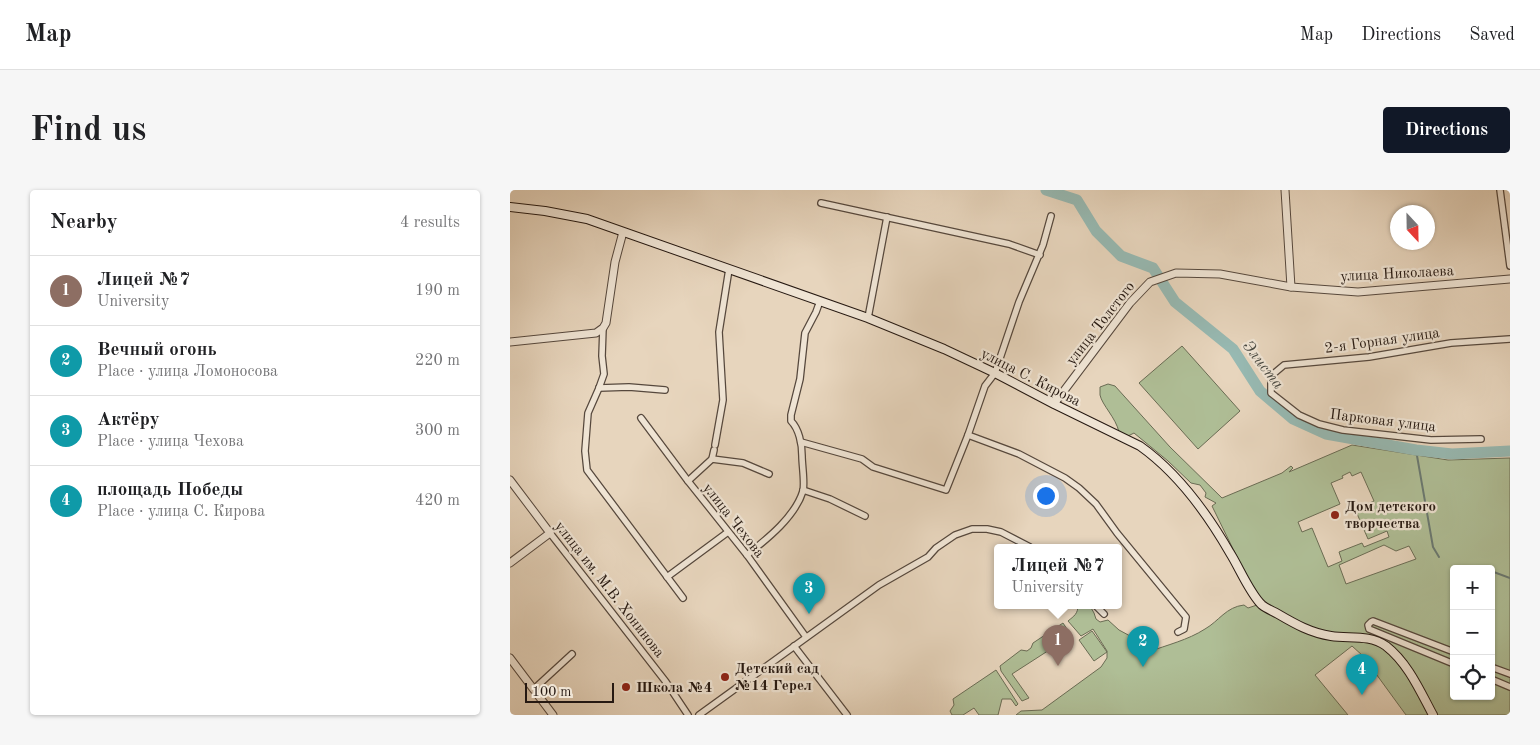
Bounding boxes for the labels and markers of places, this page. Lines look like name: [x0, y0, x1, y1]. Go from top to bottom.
place label: Дом детского творчества: [1345, 500, 1436, 532]
marker: Дом детского творчества: [1329, 509, 1341, 521]
pin: 3: [793, 573, 825, 614]
pin: 1: [1042, 625, 1074, 666]
pin: 2: [1127, 626, 1159, 667]
pin: 4: [1346, 654, 1378, 695]
place label: Детский сад №14 Герел: [735, 662, 819, 694]
marker: Детский сад №14 Герел: [719, 671, 731, 683]
marker: Школа №4: [620, 681, 632, 693]
place label: Школа №4: [636, 681, 712, 696]

